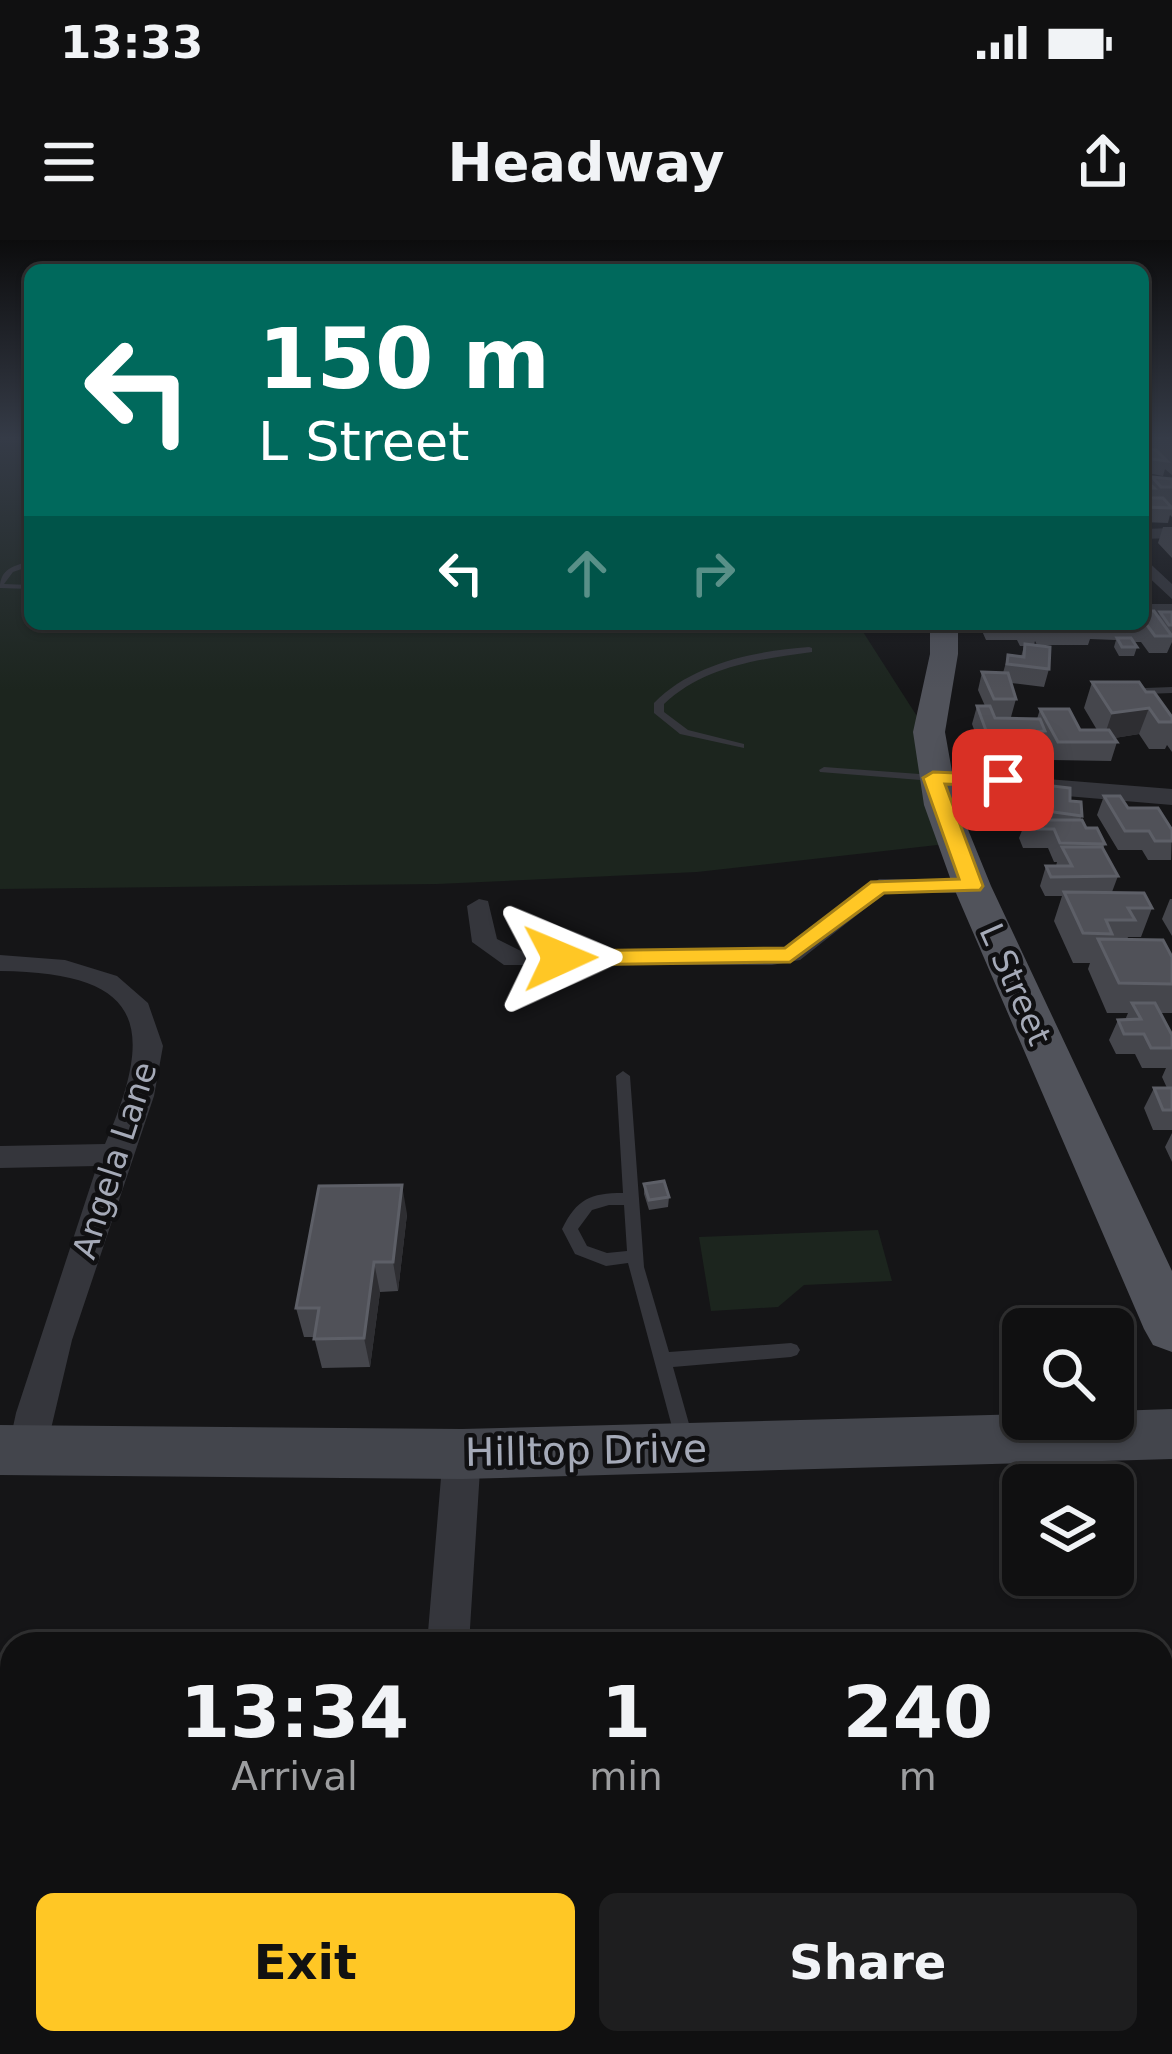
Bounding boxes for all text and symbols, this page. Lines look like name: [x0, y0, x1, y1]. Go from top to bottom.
text: 13:33: [60, 16, 203, 69]
icon: menu: [36, 129, 102, 195]
icon: share: [1070, 129, 1136, 195]
text: Headway: [448, 131, 724, 194]
text: 150 m: [258, 310, 550, 408]
icon: left: [60, 312, 216, 468]
text: L Street: [258, 410, 469, 473]
icon: left: [428, 540, 494, 606]
icon: ahead: [554, 540, 620, 606]
icon: right: [680, 540, 746, 606]
pin: [952, 729, 1054, 831]
icon: arrive: [970, 747, 1036, 813]
position arrow: [497, 895, 623, 1021]
street label: L Street: [971, 917, 1060, 1051]
street label: Angela Lane: [64, 1057, 165, 1263]
map controls: [1002, 1308, 1134, 1596]
button: search: [1002, 1308, 1134, 1440]
street label: Hilltop Drive: [465, 1426, 707, 1475]
button: layers: [1002, 1464, 1134, 1596]
text: 13:34: [180, 1670, 409, 1754]
text: 1: [601, 1670, 651, 1754]
text: 240: [843, 1670, 993, 1754]
text: Arrival: [231, 1754, 358, 1799]
text: min: [589, 1754, 663, 1799]
text: m: [899, 1754, 937, 1799]
button: Exit: [36, 1893, 575, 2031]
button: Share: [599, 1893, 1137, 2031]

